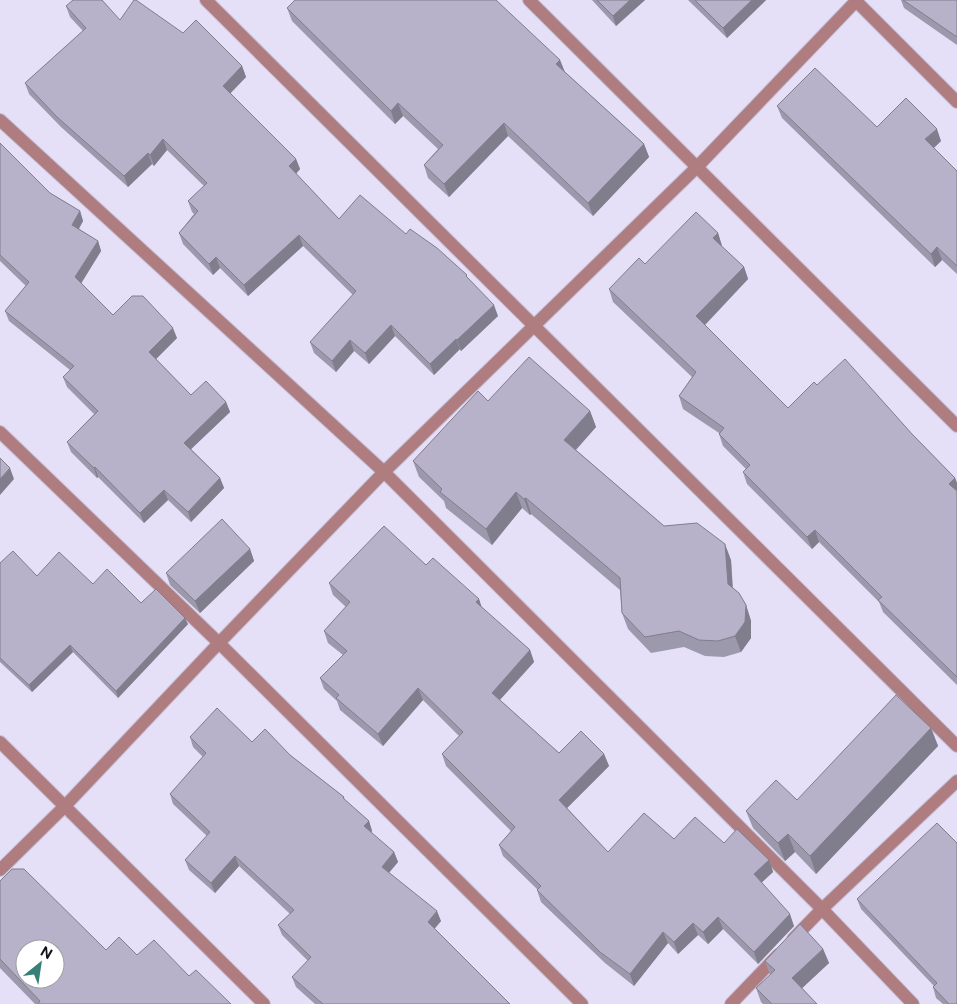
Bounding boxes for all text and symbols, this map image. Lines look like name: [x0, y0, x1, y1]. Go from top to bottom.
north arrow: [15, 939, 65, 989]
text: N: [38, 943, 55, 962]

